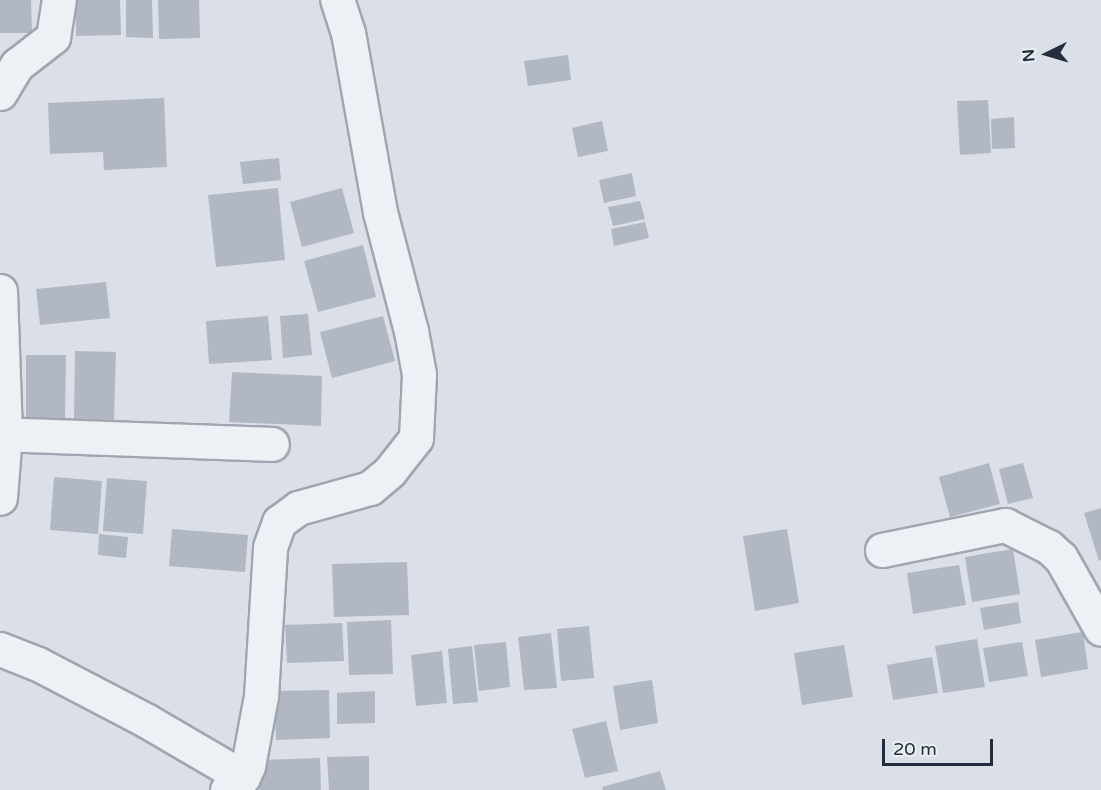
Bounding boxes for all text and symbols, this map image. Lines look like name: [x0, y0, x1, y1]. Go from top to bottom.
north arrow: [1017, 24, 1077, 84]
text: N: [1019, 48, 1040, 63]
scale bar: [885, 727, 996, 765]
text: 20 m: [893, 738, 937, 760]

